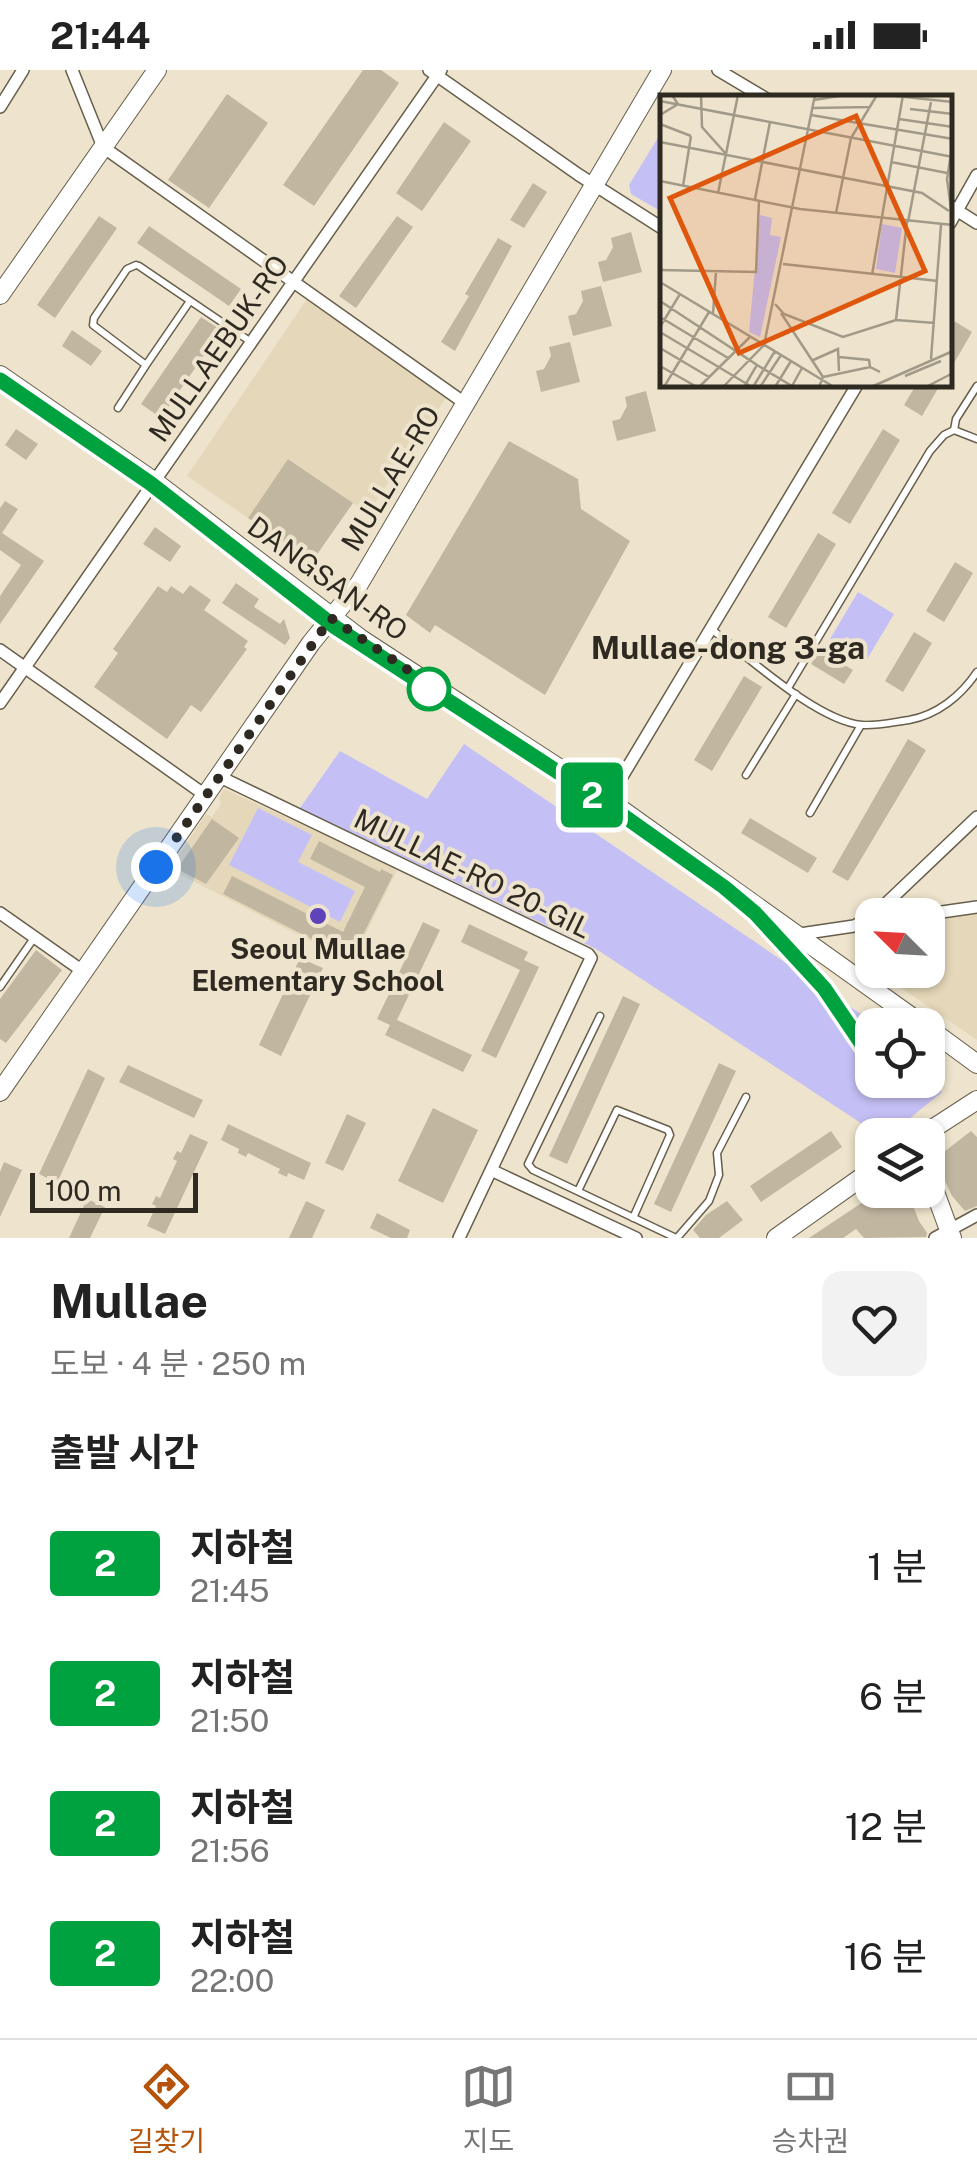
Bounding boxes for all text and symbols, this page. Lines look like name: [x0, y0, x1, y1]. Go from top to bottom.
text: 21:44: [50, 13, 150, 58]
inset map: [660, 95, 952, 388]
street label: MULLAEBUK-RO: [141, 248, 295, 448]
street label: MULLAE-RO: [334, 399, 446, 557]
street label: DANGSAN-RO: [242, 509, 414, 647]
district label: Mullae-dong 3-ga: [591, 629, 865, 666]
unlabelled marker: [408, 668, 450, 710]
line badge: 2: [560, 762, 624, 828]
text: 2: [581, 775, 603, 816]
street label: MULLAE-RO 20-GIL: [349, 801, 597, 945]
your location: [131, 842, 181, 892]
north arrow: [855, 898, 945, 988]
map controls: [855, 898, 945, 1208]
marker: Seoul Mullae Elementary School: [307, 905, 329, 927]
place label: Seoul Mullae Elementary School: [191, 932, 445, 997]
button: locate: [855, 1008, 945, 1098]
button: layers: [855, 1118, 945, 1208]
scale bar: [30, 1168, 198, 1212]
text: 100 m: [45, 1174, 122, 1207]
button: heart: [822, 1271, 927, 1376]
text: Mullae: [50, 1272, 208, 1329]
text: 도보 · 4 분 · 250 m: [50, 1345, 306, 1382]
text: 출발 시간: [50, 1430, 198, 1475]
text: 지하철: [190, 1525, 295, 1570]
text: 2: [94, 1543, 116, 1584]
text: 1 분: [867, 1544, 927, 1589]
text: 21:45: [190, 1572, 269, 1609]
text: 지하철: [190, 1655, 295, 1700]
text: 2: [94, 1673, 116, 1714]
text: 6 분: [859, 1674, 927, 1719]
text: 21:50: [190, 1702, 269, 1739]
text: 지하철: [190, 1785, 295, 1830]
text: 2: [94, 1803, 116, 1844]
text: 12 분: [845, 1804, 927, 1849]
text: 21:56: [190, 1832, 270, 1869]
text: 지하철: [190, 1915, 295, 1960]
text: 2: [94, 1933, 116, 1974]
text: 16 분: [844, 1934, 927, 1979]
text: 22:00: [190, 1962, 274, 1999]
tab: 길찾기: [128, 2059, 205, 2159]
tab: 지도: [461, 2059, 516, 2159]
tab: 승차권: [772, 2059, 849, 2159]

